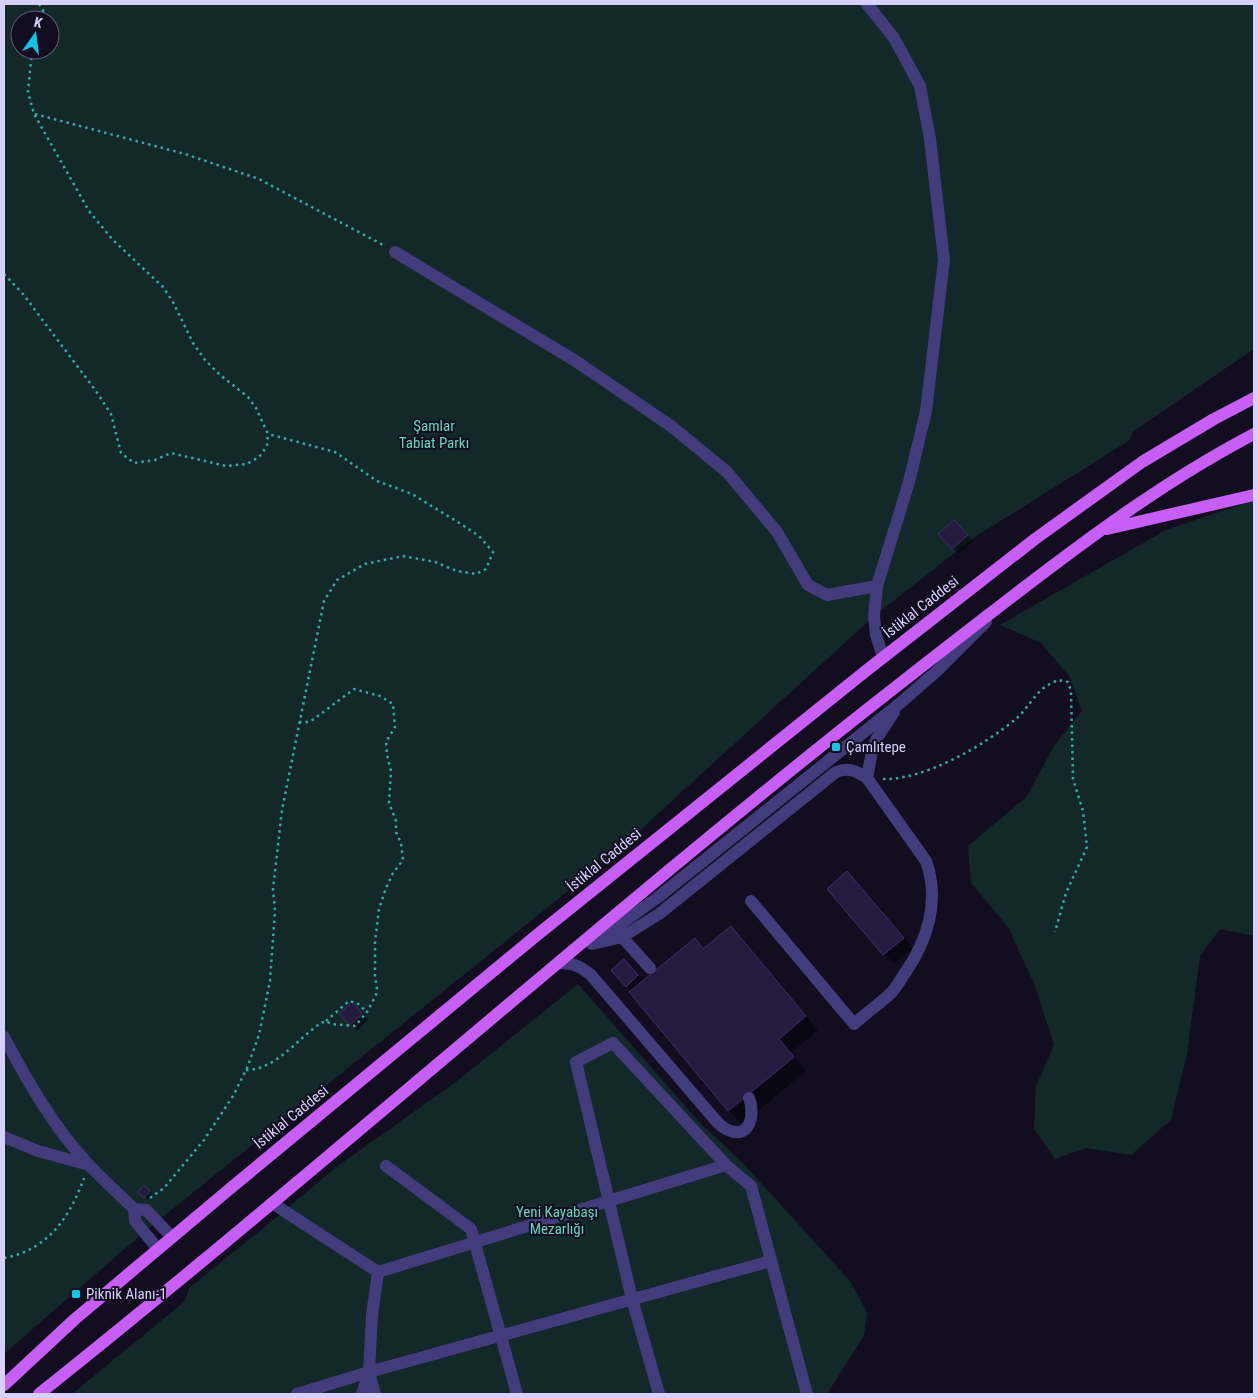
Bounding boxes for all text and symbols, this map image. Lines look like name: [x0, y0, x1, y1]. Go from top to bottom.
north arrow: [10, 10, 60, 60]
text: K: [32, 14, 44, 31]
park label: Şamlar Tabiat Parkı: [399, 417, 469, 452]
street label: İstiklal Caddesi: [880, 572, 962, 642]
place label: Çamlıtepe: [846, 738, 906, 756]
marker: Çamlıtepe: [830, 741, 842, 753]
street label: İstiklal Caddesi: [563, 824, 645, 896]
street label: İstiklal Caddesi: [250, 1081, 332, 1153]
park label: Yeni Kayabaşı Mezarlığı: [516, 1203, 598, 1238]
place label: Piknik Alanı-1: [86, 1285, 167, 1303]
marker: Piknik Alanı-1: [70, 1288, 82, 1300]

